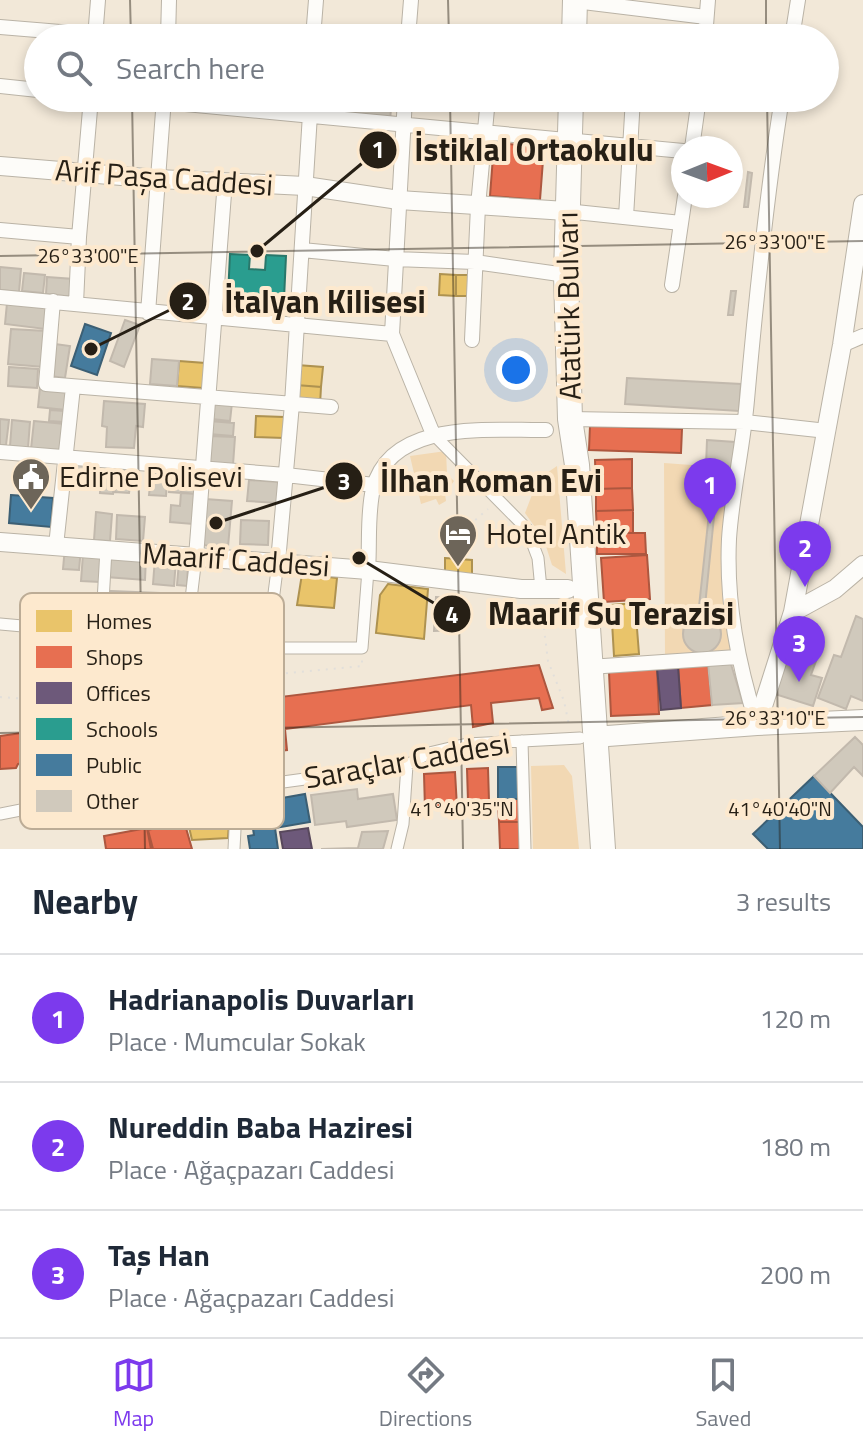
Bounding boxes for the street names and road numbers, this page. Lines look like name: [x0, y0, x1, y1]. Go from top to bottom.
street label: Arif Paşa Caddesi: [54, 146, 275, 208]
street label: Atatürk Bulvarı: [543, 211, 593, 401]
street label: Maarif Caddesi: [141, 530, 331, 588]
street label: Saraçlar Caddesi: [301, 719, 513, 801]

